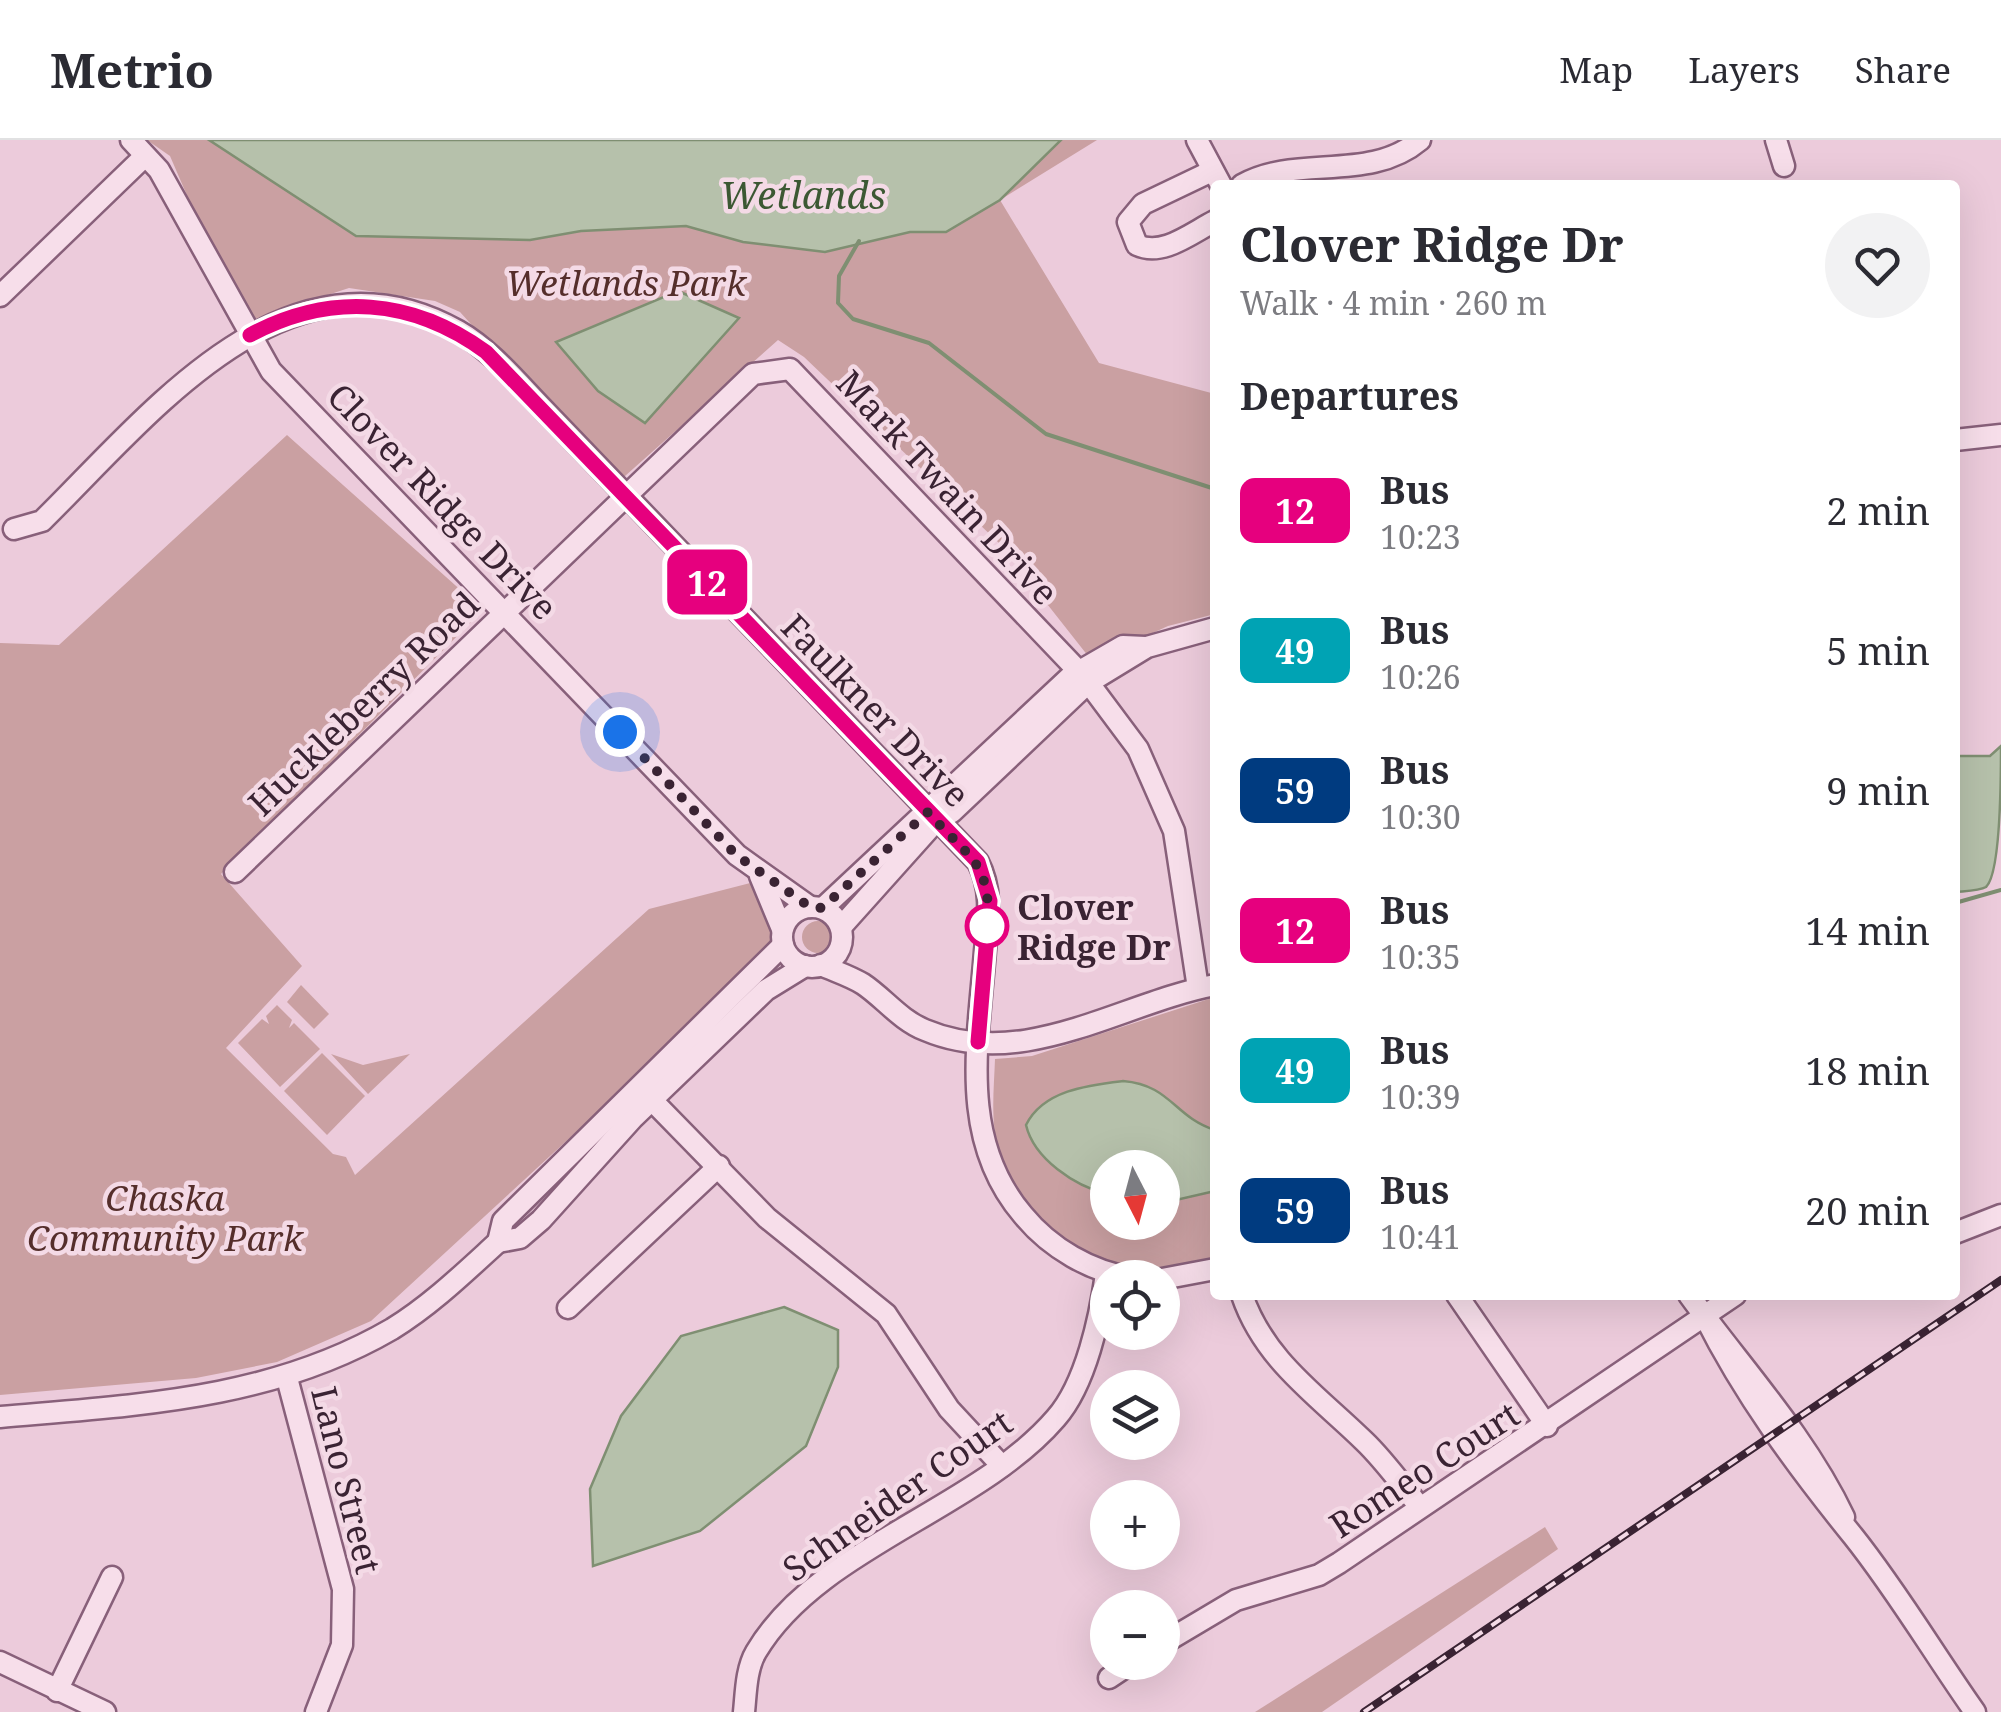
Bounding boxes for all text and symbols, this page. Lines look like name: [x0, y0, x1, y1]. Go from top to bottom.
text: Metrio: [50, 37, 214, 102]
text: Map: [1559, 46, 1633, 93]
text: Layers: [1688, 46, 1800, 93]
text: Share: [1855, 46, 1951, 93]
water label: Wetlands: [720, 168, 886, 220]
text: Clover Ridge Dr: [1240, 211, 1624, 276]
button: heart: [1825, 213, 1930, 318]
park label: Wetlands Park: [506, 259, 747, 306]
text: Walk · 4 min · 260 m: [1240, 281, 1547, 324]
street label: Mark Twain Drive: [827, 359, 1069, 615]
text: Departures: [1240, 369, 1459, 421]
street label: Clover Ridge Drive: [318, 373, 568, 629]
text: Bus: [1380, 463, 1449, 515]
text: 2 min: [1826, 484, 1930, 536]
text: 12: [1275, 487, 1315, 534]
text: 10:23: [1380, 515, 1461, 558]
line badge: 12: [662, 550, 752, 614]
text: 12: [687, 559, 727, 606]
street label: Huckleberry Road: [237, 581, 489, 825]
street label: Faulkner Drive: [772, 603, 980, 817]
text: Bus: [1380, 603, 1449, 655]
text: 5 min: [1826, 624, 1930, 676]
text: 49: [1275, 627, 1315, 674]
text: 10:26: [1380, 655, 1461, 698]
your location: [595, 707, 645, 757]
text: Bus: [1380, 743, 1449, 795]
text: 9 min: [1826, 764, 1930, 816]
text: 59: [1275, 767, 1315, 814]
text: 10:30: [1380, 795, 1461, 838]
place label: Clover Ridge Dr: [1017, 883, 1171, 970]
text: Bus: [1380, 883, 1449, 935]
text: 14 min: [1805, 904, 1930, 956]
marker: Clover Ridge Dr: [966, 905, 1008, 947]
text: 12: [1275, 907, 1315, 954]
text: 10:35: [1380, 935, 1461, 978]
text: Bus: [1380, 1023, 1449, 1075]
text: 18 min: [1805, 1044, 1930, 1096]
text: 49: [1275, 1047, 1315, 1094]
text: 10:39: [1380, 1075, 1461, 1118]
north arrow: [1090, 1150, 1180, 1240]
map controls: [1090, 1150, 1180, 1680]
text: Bus: [1380, 1163, 1449, 1215]
park label: Chaska Community Park: [27, 1174, 304, 1261]
text: 20 min: [1805, 1184, 1930, 1236]
text: 59: [1275, 1187, 1315, 1234]
text: 10:41: [1380, 1215, 1461, 1258]
button: locate: [1090, 1260, 1180, 1350]
button: layers: [1090, 1370, 1180, 1460]
street label: Lano Street: [301, 1382, 393, 1578]
street label: Romeo Court: [1320, 1390, 1528, 1548]
street label: Schneider Court: [773, 1398, 1021, 1592]
button: +: [1090, 1480, 1180, 1570]
button: −: [1090, 1590, 1180, 1680]

